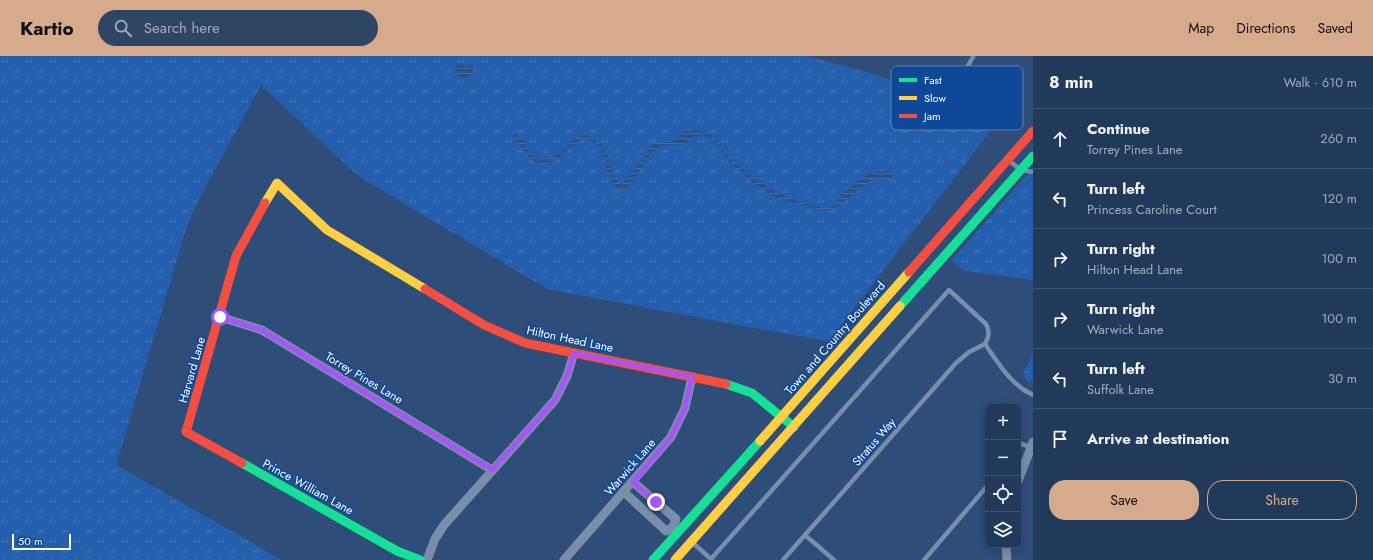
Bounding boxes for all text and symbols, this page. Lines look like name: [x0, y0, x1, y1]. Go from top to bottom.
search box: [98, 10, 378, 46]
text: Kartio: [20, 15, 74, 42]
icon: search: [112, 17, 134, 39]
text: Search here: [144, 17, 220, 39]
text: Map: [1188, 18, 1214, 38]
text: Directions: [1236, 18, 1296, 38]
text: Saved: [1318, 18, 1353, 38]
legend: [891, 66, 1023, 130]
text: 8 min: [1049, 70, 1093, 94]
text: Fast: [924, 72, 942, 88]
text: Walk · 610 m: [1284, 73, 1357, 92]
text: Slow: [924, 90, 946, 106]
text: Jam: [922, 108, 941, 124]
text: Continue: [1087, 118, 1150, 140]
icon: ahead: [1049, 128, 1071, 150]
text: 260 m: [1320, 129, 1357, 148]
text: Torrey Pines Lane: [1087, 140, 1182, 159]
text: Turn left: [1087, 178, 1145, 200]
icon: left: [1049, 188, 1071, 210]
text: 120 m: [1322, 189, 1357, 208]
text: Princess Caroline Court: [1087, 200, 1217, 219]
text: Turn right: [1087, 238, 1155, 260]
icon: right: [1049, 248, 1071, 270]
text: 100 m: [1322, 249, 1357, 268]
text: Hilton Head Lane: [1087, 260, 1183, 279]
street label: Town and Country Boulevard: [781, 277, 889, 399]
text: Turn right: [1087, 298, 1155, 320]
route start: [211, 308, 229, 326]
icon: right: [1049, 308, 1071, 330]
text: 100 m: [1322, 309, 1357, 328]
text: Warwick Lane: [1087, 320, 1163, 339]
street label: Hilton Head Lane: [525, 321, 615, 357]
street label: Harvard Lane: [174, 335, 210, 405]
street label: Torrey Pines Lane: [322, 348, 406, 408]
text: Turn left: [1087, 358, 1145, 380]
icon: left: [1049, 368, 1071, 390]
text: 30 m: [1328, 369, 1357, 388]
text: Suffolk Lane: [1087, 380, 1154, 399]
map controls: [985, 404, 1021, 548]
button: +: [985, 404, 1021, 440]
street label: Stratus Way: [848, 413, 900, 470]
icon: arrive: [1049, 428, 1071, 450]
text: Arrive at destination: [1087, 428, 1229, 450]
street label: Warwick Lane: [600, 434, 660, 500]
button: −: [985, 440, 1021, 476]
street label: Prince William Lane: [259, 455, 357, 519]
button: locate: [985, 476, 1021, 512]
button: Save: [1049, 480, 1199, 520]
button: Share: [1207, 480, 1357, 520]
route end: [647, 493, 665, 511]
button: layers: [985, 512, 1021, 548]
scale bar: [12, 532, 71, 551]
text: 50 m: [18, 533, 43, 549]

